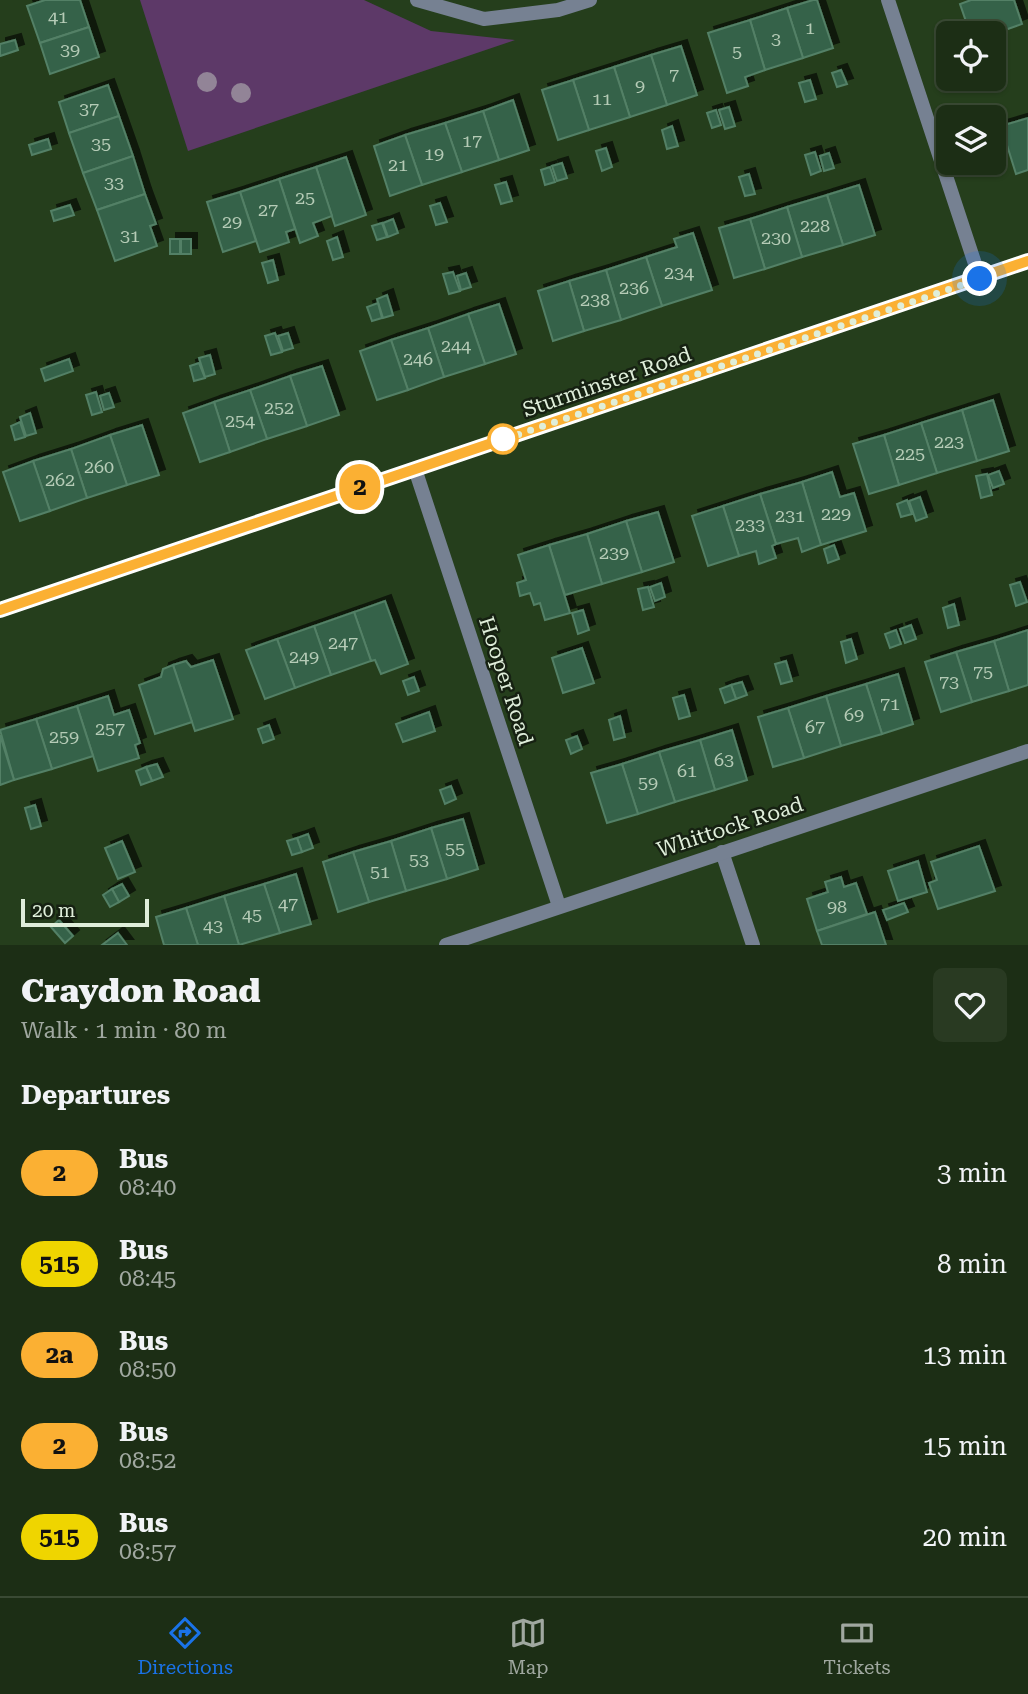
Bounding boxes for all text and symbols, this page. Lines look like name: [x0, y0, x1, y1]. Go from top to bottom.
house number: 41: [48, 6, 68, 27]
house number: 1: [805, 17, 815, 38]
map controls: [936, 21, 1006, 175]
button: locate: [936, 21, 1006, 91]
house number: 3: [771, 28, 781, 49]
house number: 39: [60, 39, 80, 60]
house number: 5: [732, 41, 742, 62]
house number: 7: [669, 64, 679, 85]
house number: 9: [635, 75, 645, 96]
house number: 11: [592, 88, 612, 109]
house number: 37: [79, 98, 99, 119]
button: layers: [936, 105, 1006, 175]
house number: 17: [462, 130, 482, 151]
house number: 35: [91, 133, 111, 154]
house number: 19: [424, 143, 444, 164]
house number: 21: [388, 154, 408, 175]
house number: 33: [104, 172, 124, 193]
house number: 25: [295, 187, 315, 208]
house number: 27: [258, 199, 278, 220]
house number: 29: [222, 211, 242, 232]
house number: 228: [800, 215, 830, 236]
house number: 31: [120, 225, 140, 246]
house number: 230: [761, 227, 791, 248]
your location: [962, 261, 997, 296]
house number: 234: [664, 262, 694, 283]
house number: 236: [619, 277, 649, 298]
house number: 238: [580, 289, 610, 310]
house number: 244: [441, 335, 471, 356]
street label: Sturminster Road: [520, 342, 695, 422]
house number: 246: [403, 348, 433, 369]
house number: 252: [264, 397, 294, 418]
house number: 254: [225, 410, 255, 431]
unlabelled marker: [488, 424, 518, 454]
house number: 223: [934, 431, 964, 452]
house number: 225: [895, 443, 925, 464]
house number: 260: [84, 456, 114, 477]
line badge: 2: [337, 464, 383, 510]
house number: 262: [45, 469, 75, 490]
text: 2: [353, 473, 367, 501]
house number: 229: [821, 503, 851, 524]
house number: 231: [775, 505, 805, 526]
house number: 233: [735, 514, 765, 535]
house number: 239: [599, 542, 629, 563]
street label: Hooper Road: [474, 614, 538, 749]
house number: 247: [328, 632, 358, 653]
house number: 249: [289, 646, 319, 667]
house number: 75: [973, 661, 993, 682]
house number: 73: [939, 671, 959, 692]
house number: 71: [880, 693, 900, 714]
house number: 69: [844, 704, 864, 725]
house number: 67: [805, 716, 825, 737]
house number: 257: [95, 718, 125, 739]
house number: 259: [49, 726, 79, 747]
house number: 63: [714, 749, 734, 770]
house number: 61: [677, 760, 697, 781]
house number: 59: [638, 772, 658, 793]
street label: Whittock Road: [654, 792, 807, 862]
house number: 55: [445, 838, 465, 859]
house number: 53: [409, 849, 429, 870]
house number: 51: [370, 861, 390, 882]
house number: 47: [278, 893, 298, 914]
scale bar: [21, 896, 149, 928]
house number: 98: [827, 896, 847, 917]
text: 20 m: [32, 899, 75, 922]
house number: 45: [242, 904, 262, 925]
house number: 43: [203, 915, 223, 936]
button: heart: [933, 968, 1007, 1042]
text: Craydon Road: [21, 971, 261, 1010]
text: Walk · 1 min · 80 m: [21, 1017, 227, 1044]
text: Departures: [21, 1080, 170, 1110]
text: Bus: [119, 1144, 168, 1174]
text: 3 min: [937, 1158, 1007, 1188]
text: 2: [53, 1159, 66, 1187]
text: 08:40: [119, 1174, 176, 1201]
text: Bus: [119, 1235, 168, 1265]
text: 8 min: [937, 1249, 1007, 1279]
text: 515: [39, 1250, 80, 1278]
text: 08:45: [119, 1265, 176, 1292]
text: Bus: [119, 1326, 168, 1356]
text: 13 min: [923, 1340, 1007, 1370]
text: 2a: [46, 1341, 73, 1369]
text: 08:50: [119, 1356, 176, 1383]
text: Bus: [119, 1417, 168, 1447]
text: 15 min: [923, 1431, 1007, 1461]
text: 2: [53, 1432, 66, 1460]
text: 08:52: [119, 1447, 176, 1474]
text: Bus: [119, 1508, 168, 1538]
text: 20 min: [923, 1522, 1007, 1552]
text: 515: [39, 1523, 80, 1551]
text: 08:57: [119, 1538, 176, 1565]
tab: Directions: [137, 1614, 233, 1679]
tab: Map: [508, 1614, 548, 1679]
tab: Tickets: [823, 1614, 891, 1679]

